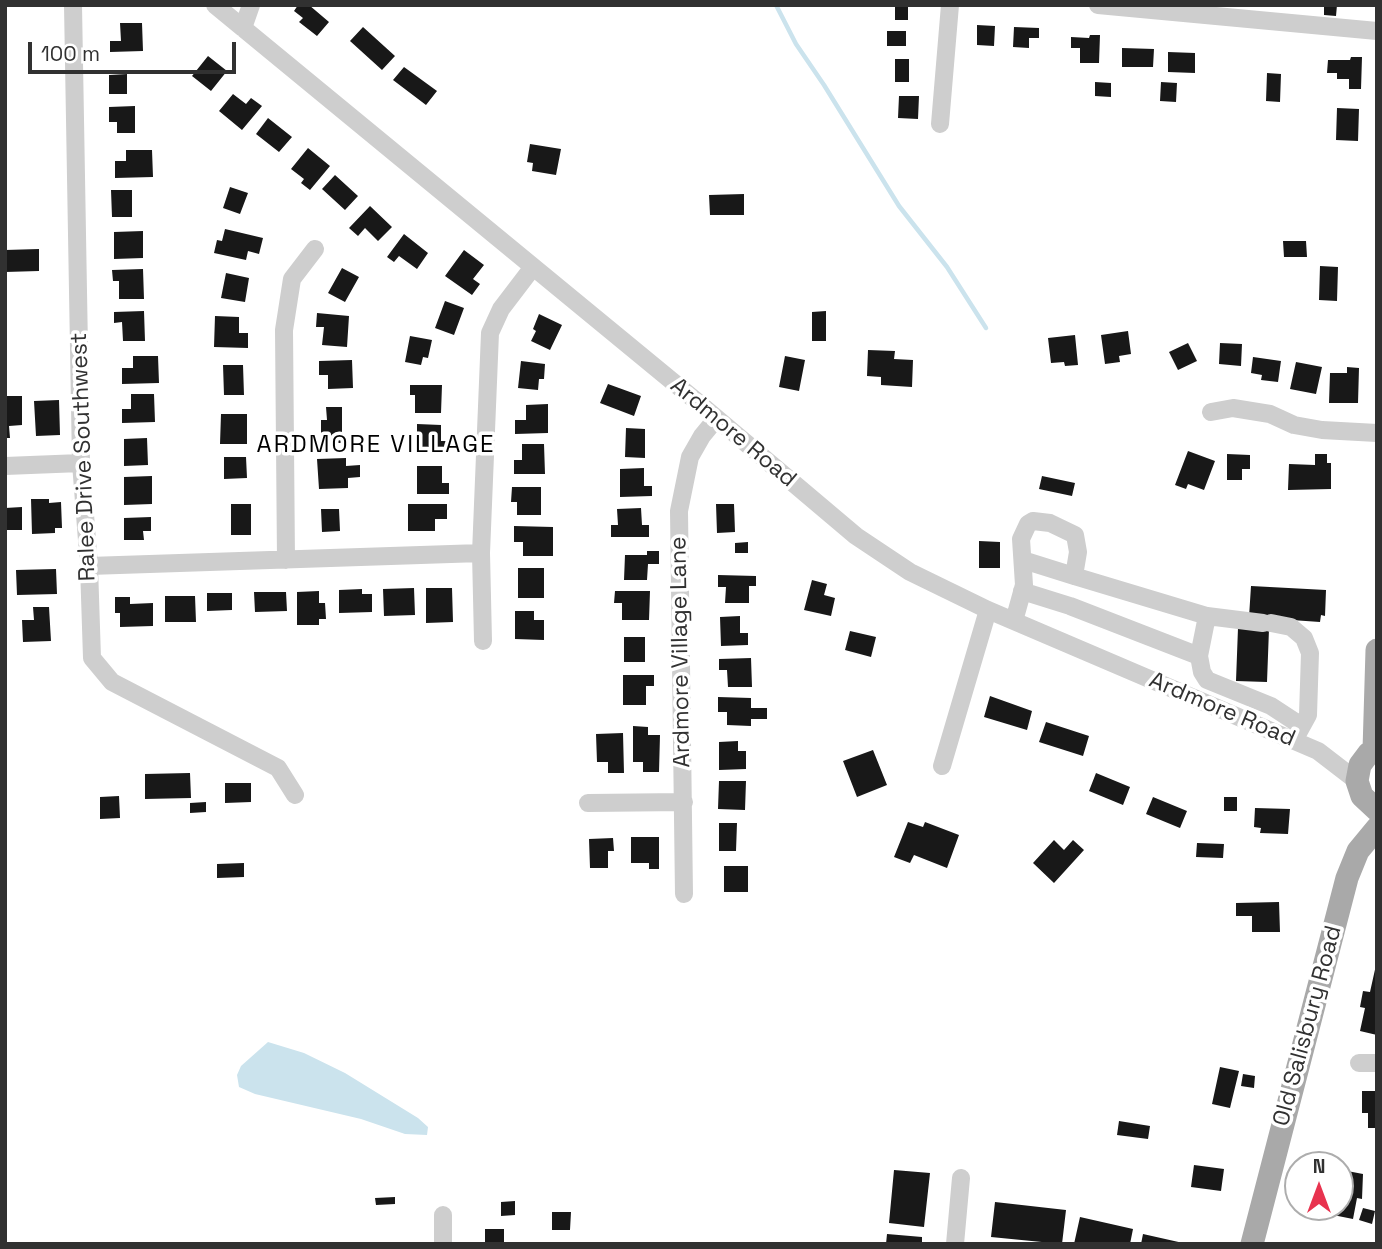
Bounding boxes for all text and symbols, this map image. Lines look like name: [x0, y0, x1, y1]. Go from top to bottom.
scale bar: [32, 28, 240, 72]
text: 100 m: [41, 40, 100, 67]
street label: Ralee Drive Southwest: [66, 332, 102, 582]
street label: Ardmore Road: [664, 372, 802, 494]
district label: ARDMORE VILLAGE: [258, 431, 494, 459]
street label: Ardmore Village Lane: [665, 536, 697, 768]
street label: Ardmore Road: [1145, 667, 1299, 753]
street label: Old Salisbury Road: [1268, 923, 1348, 1129]
north arrow: [1284, 1151, 1354, 1221]
text: N: [1313, 1154, 1325, 1179]

